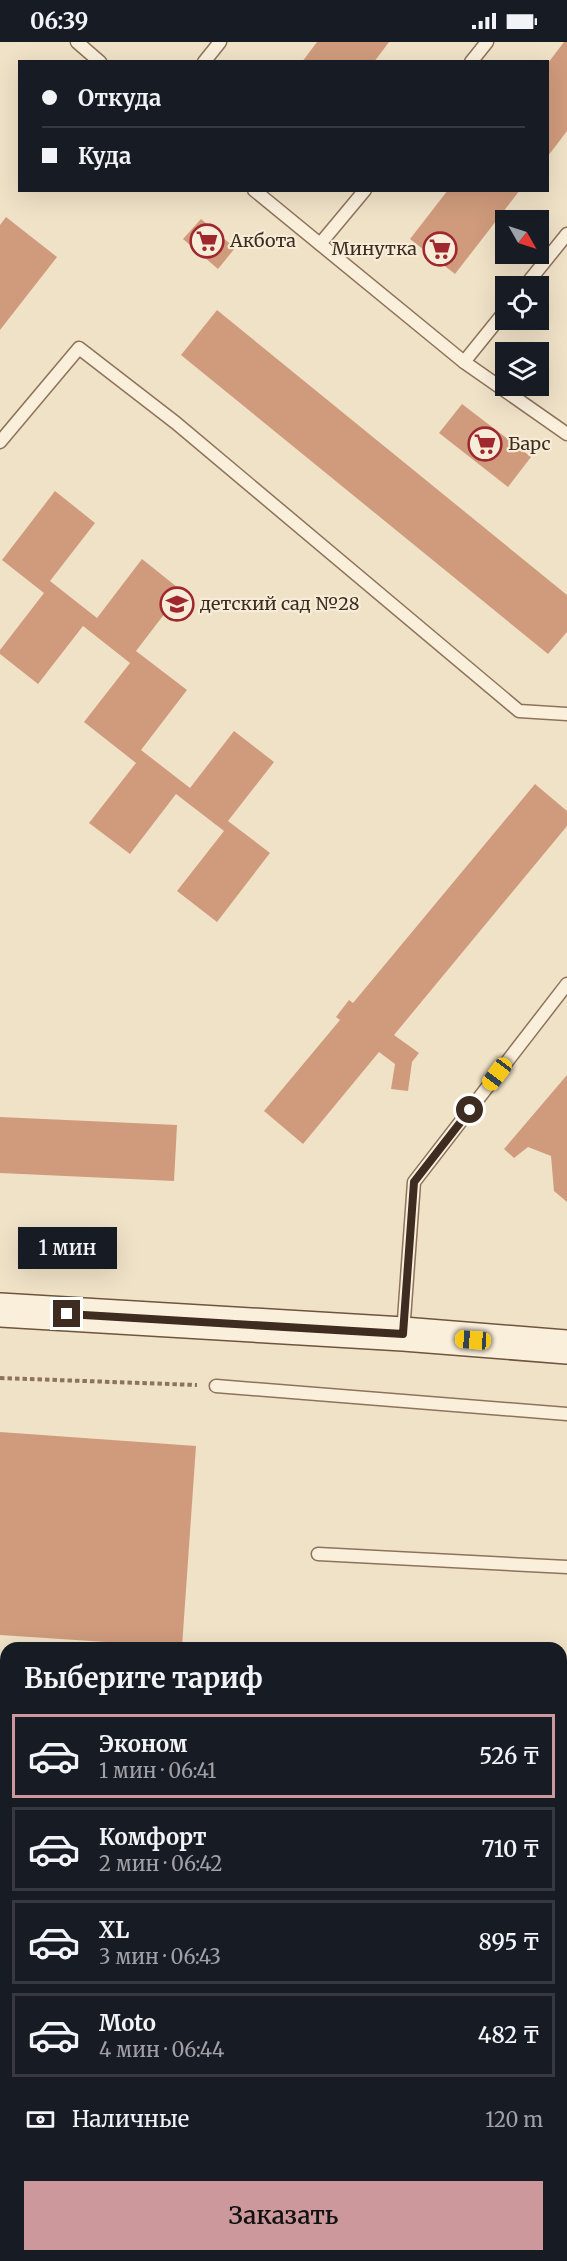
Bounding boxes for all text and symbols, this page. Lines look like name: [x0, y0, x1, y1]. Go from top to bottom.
text: 06:39: [30, 7, 88, 35]
text: Откуда: [78, 84, 161, 112]
text: Куда: [78, 142, 131, 170]
north arrow: [495, 210, 549, 264]
map controls: [495, 210, 549, 396]
supermarket icon: Акбота: [189, 223, 225, 259]
place label: Акбота: [229, 229, 296, 252]
supermarket icon: Минутка: [422, 231, 458, 267]
place label: Минутка: [332, 237, 417, 260]
button: locate: [495, 276, 549, 330]
button: layers: [495, 342, 549, 396]
supermarket icon: Барс: [467, 426, 503, 462]
place label: Барс: [508, 432, 551, 455]
school or university icon: детский сад №28: [159, 586, 195, 622]
place label: детский сад №28: [199, 592, 359, 615]
car: [479, 1054, 515, 1094]
route start: [456, 1096, 483, 1123]
callout: 1 мин: [17, 1227, 116, 1269]
text: 1 мин: [38, 1235, 97, 1260]
route end: [53, 1300, 80, 1327]
car: [454, 1330, 492, 1350]
text: Выберите тариф: [24, 1661, 263, 1695]
icon: car: [27, 1729, 81, 1783]
text: Эконом: [99, 1730, 187, 1758]
text: 526 ₸: [479, 1742, 540, 1770]
text: 1 мин · 06:41: [99, 1758, 216, 1783]
icon: car: [27, 1822, 81, 1876]
text: Комфорт: [99, 1823, 207, 1851]
text: 710 ₸: [482, 1835, 540, 1863]
text: 2 мин · 06:42: [99, 1851, 222, 1876]
icon: car: [27, 1915, 81, 1969]
text: XL: [99, 1916, 129, 1944]
text: 895 ₸: [479, 1928, 540, 1956]
text: 3 мин · 06:43: [99, 1944, 221, 1969]
icon: car: [27, 2008, 81, 2062]
text: Moto: [99, 2009, 156, 2037]
text: 482 ₸: [478, 2021, 540, 2049]
text: 4 мин · 06:44: [99, 2037, 224, 2062]
icon: cash: [24, 2103, 57, 2136]
text: Наличные: [72, 2105, 189, 2133]
text: 120 m: [485, 2107, 543, 2132]
button: Заказать: [24, 2181, 543, 2250]

